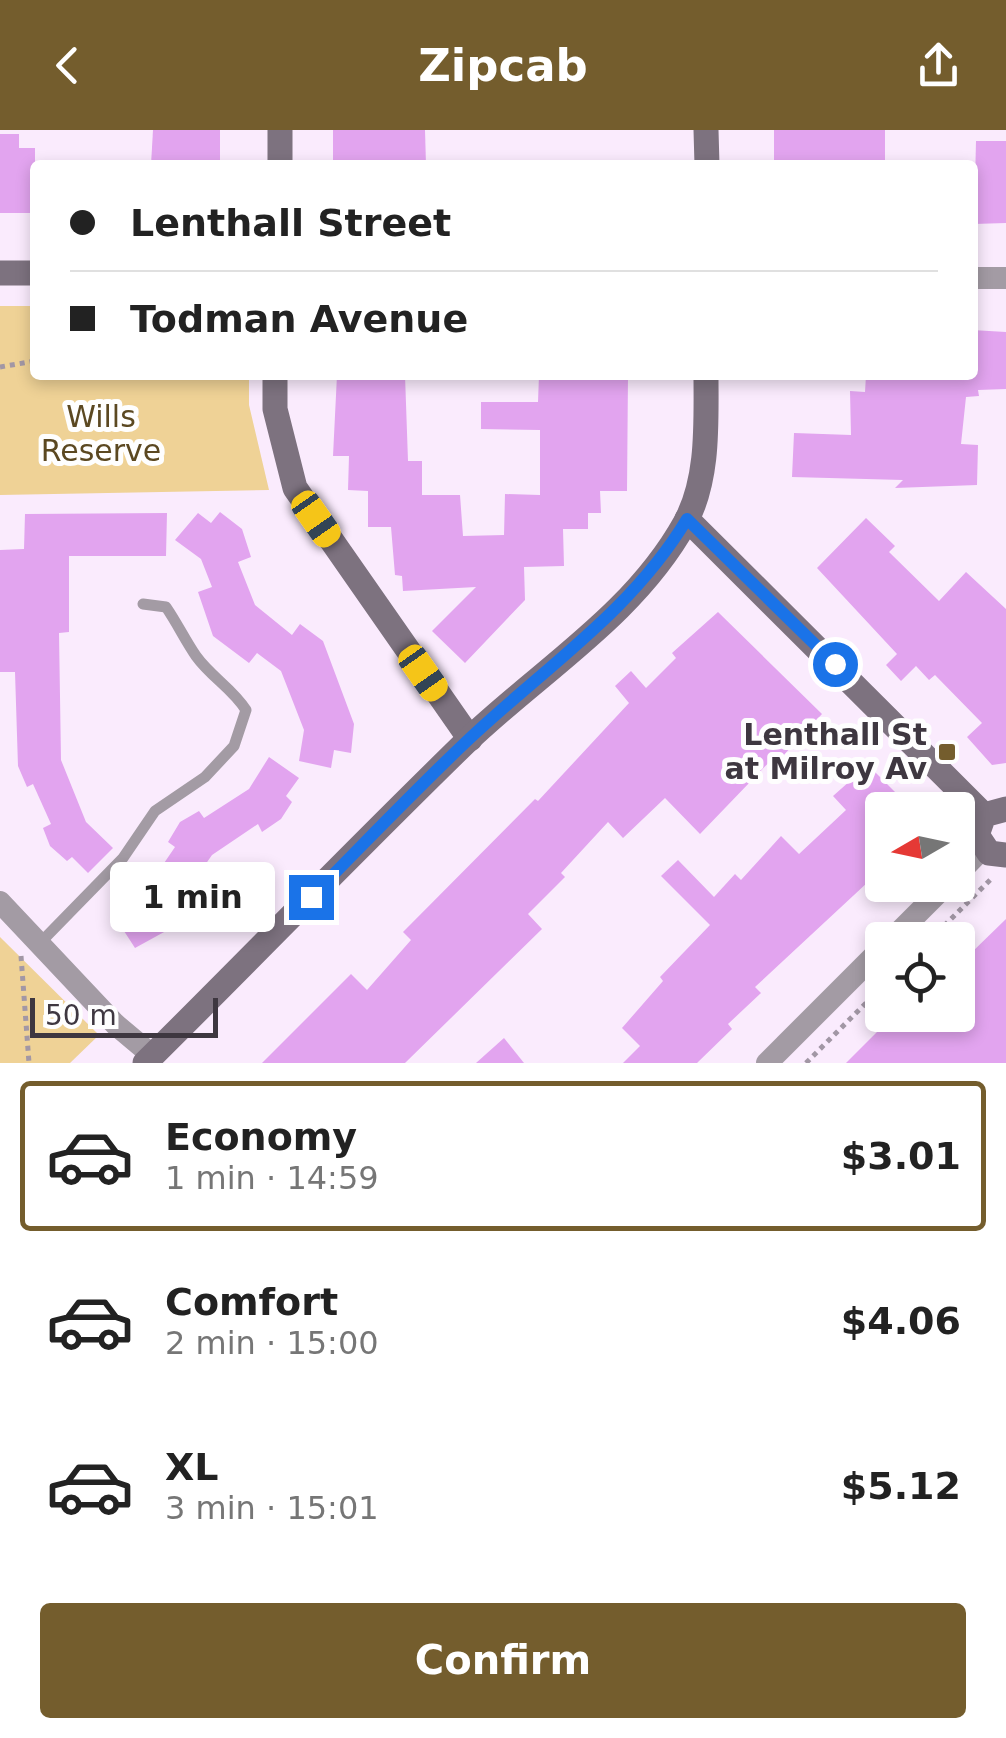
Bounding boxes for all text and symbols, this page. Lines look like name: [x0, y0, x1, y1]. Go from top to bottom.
icon: back: [40, 38, 95, 93]
icon: share: [911, 38, 966, 93]
text: Zipcab: [418, 39, 588, 92]
text: Lenthall Street: [130, 201, 451, 245]
text: Todman Avenue: [130, 297, 468, 341]
park label: Wills Reserve: [41, 399, 161, 468]
car: [287, 486, 345, 552]
car: [394, 640, 452, 706]
route start: [813, 642, 858, 687]
place label: Lenthall St at Milroy Av: [724, 717, 927, 786]
marker: Lenthall St at Milroy Av: [936, 741, 958, 763]
north arrow: [865, 792, 975, 902]
map controls: [865, 792, 975, 1032]
callout: 1 min: [111, 862, 276, 932]
route end: [289, 875, 334, 920]
text: 1 min: [142, 878, 243, 916]
button: locate: [865, 922, 975, 1032]
scale bar: [30, 993, 218, 1038]
text: 50 m: [45, 999, 117, 1032]
icon: car: [45, 1111, 135, 1201]
text: Economy: [165, 1115, 357, 1159]
text: $3.01: [841, 1134, 961, 1178]
text: 1 min · 14:59: [165, 1159, 379, 1197]
icon: car: [45, 1276, 135, 1366]
text: Comfort: [165, 1280, 338, 1324]
text: $4.06: [841, 1299, 961, 1343]
text: 2 min · 15:00: [165, 1324, 379, 1362]
icon: car: [45, 1441, 135, 1531]
text: XL: [165, 1445, 219, 1489]
text: $5.12: [841, 1464, 961, 1508]
text: 3 min · 15:01: [165, 1489, 379, 1527]
button: Confirm: [40, 1603, 966, 1718]

